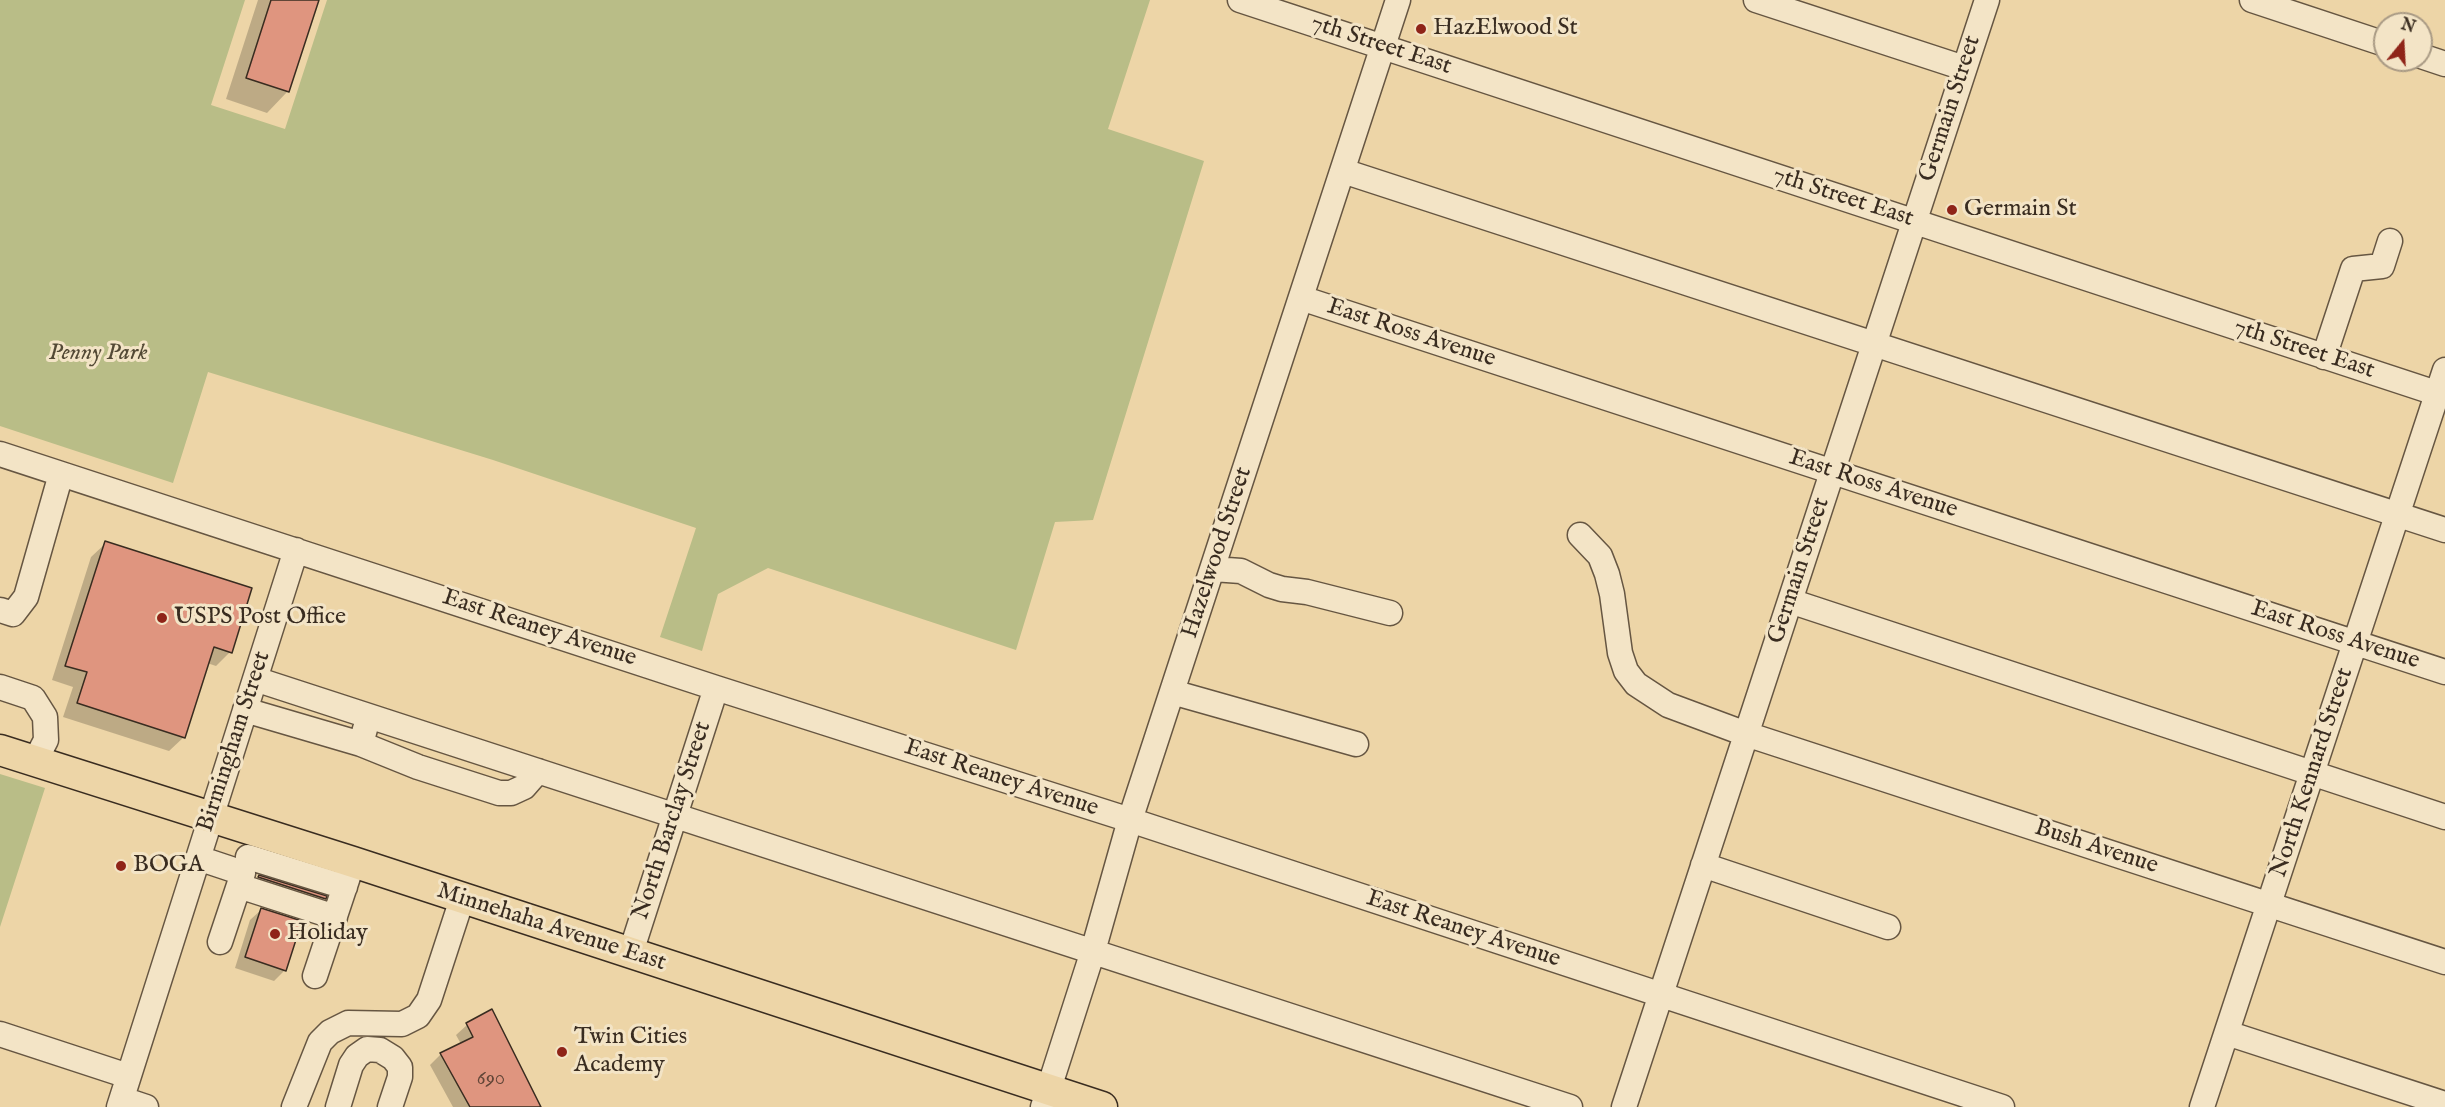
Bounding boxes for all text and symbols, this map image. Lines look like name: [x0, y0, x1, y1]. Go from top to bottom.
street label: 7th Street East: [1307, 10, 1455, 82]
north arrow: [2373, 12, 2433, 72]
place label: HazElwood St: [1433, 15, 1578, 43]
text: N: [2398, 15, 2418, 38]
marker: HazElwood St: [1414, 22, 1428, 36]
street label: Germain Street: [1914, 32, 1988, 186]
street label: 7th Street East: [1769, 162, 1917, 234]
place label: Germain St: [1964, 196, 2077, 224]
marker: Germain St: [1945, 203, 1959, 217]
street label: East Ross Avenue: [1323, 293, 1499, 375]
street label: 7th Street East: [2230, 314, 2378, 386]
park label: Penny Park: [48, 340, 148, 368]
street label: East Ross Avenue: [1785, 444, 1961, 526]
street label: Hazelwood Street: [1177, 464, 1259, 642]
street label: Germain Street: [1763, 494, 1837, 648]
street label: East Reaney Avenue: [438, 584, 640, 674]
street label: East Ross Avenue: [2247, 595, 2423, 677]
place label: USPS Post Office: [174, 604, 346, 632]
marker: USPS Post Office: [155, 611, 169, 625]
street label: Birmingham Street: [192, 648, 278, 836]
street label: North Kennard Street: [2265, 665, 2361, 881]
street label: North Barclay Street: [627, 718, 719, 924]
street label: East Reaney Avenue: [900, 734, 1102, 824]
street label: Bush Avenue: [2031, 815, 2161, 881]
place label: BOGA: [133, 852, 204, 880]
marker: BOGA: [114, 859, 128, 873]
street label: Minnehaha Avenue East: [433, 877, 669, 979]
street label: East Reaney Avenue: [1362, 885, 1564, 975]
place label: Holiday: [287, 920, 368, 948]
marker: Holiday: [268, 927, 282, 941]
place label: Twin Cities Academy: [574, 1024, 687, 1080]
marker: Twin Cities Academy: [555, 1045, 569, 1059]
house number: 690: [477, 1067, 505, 1093]

